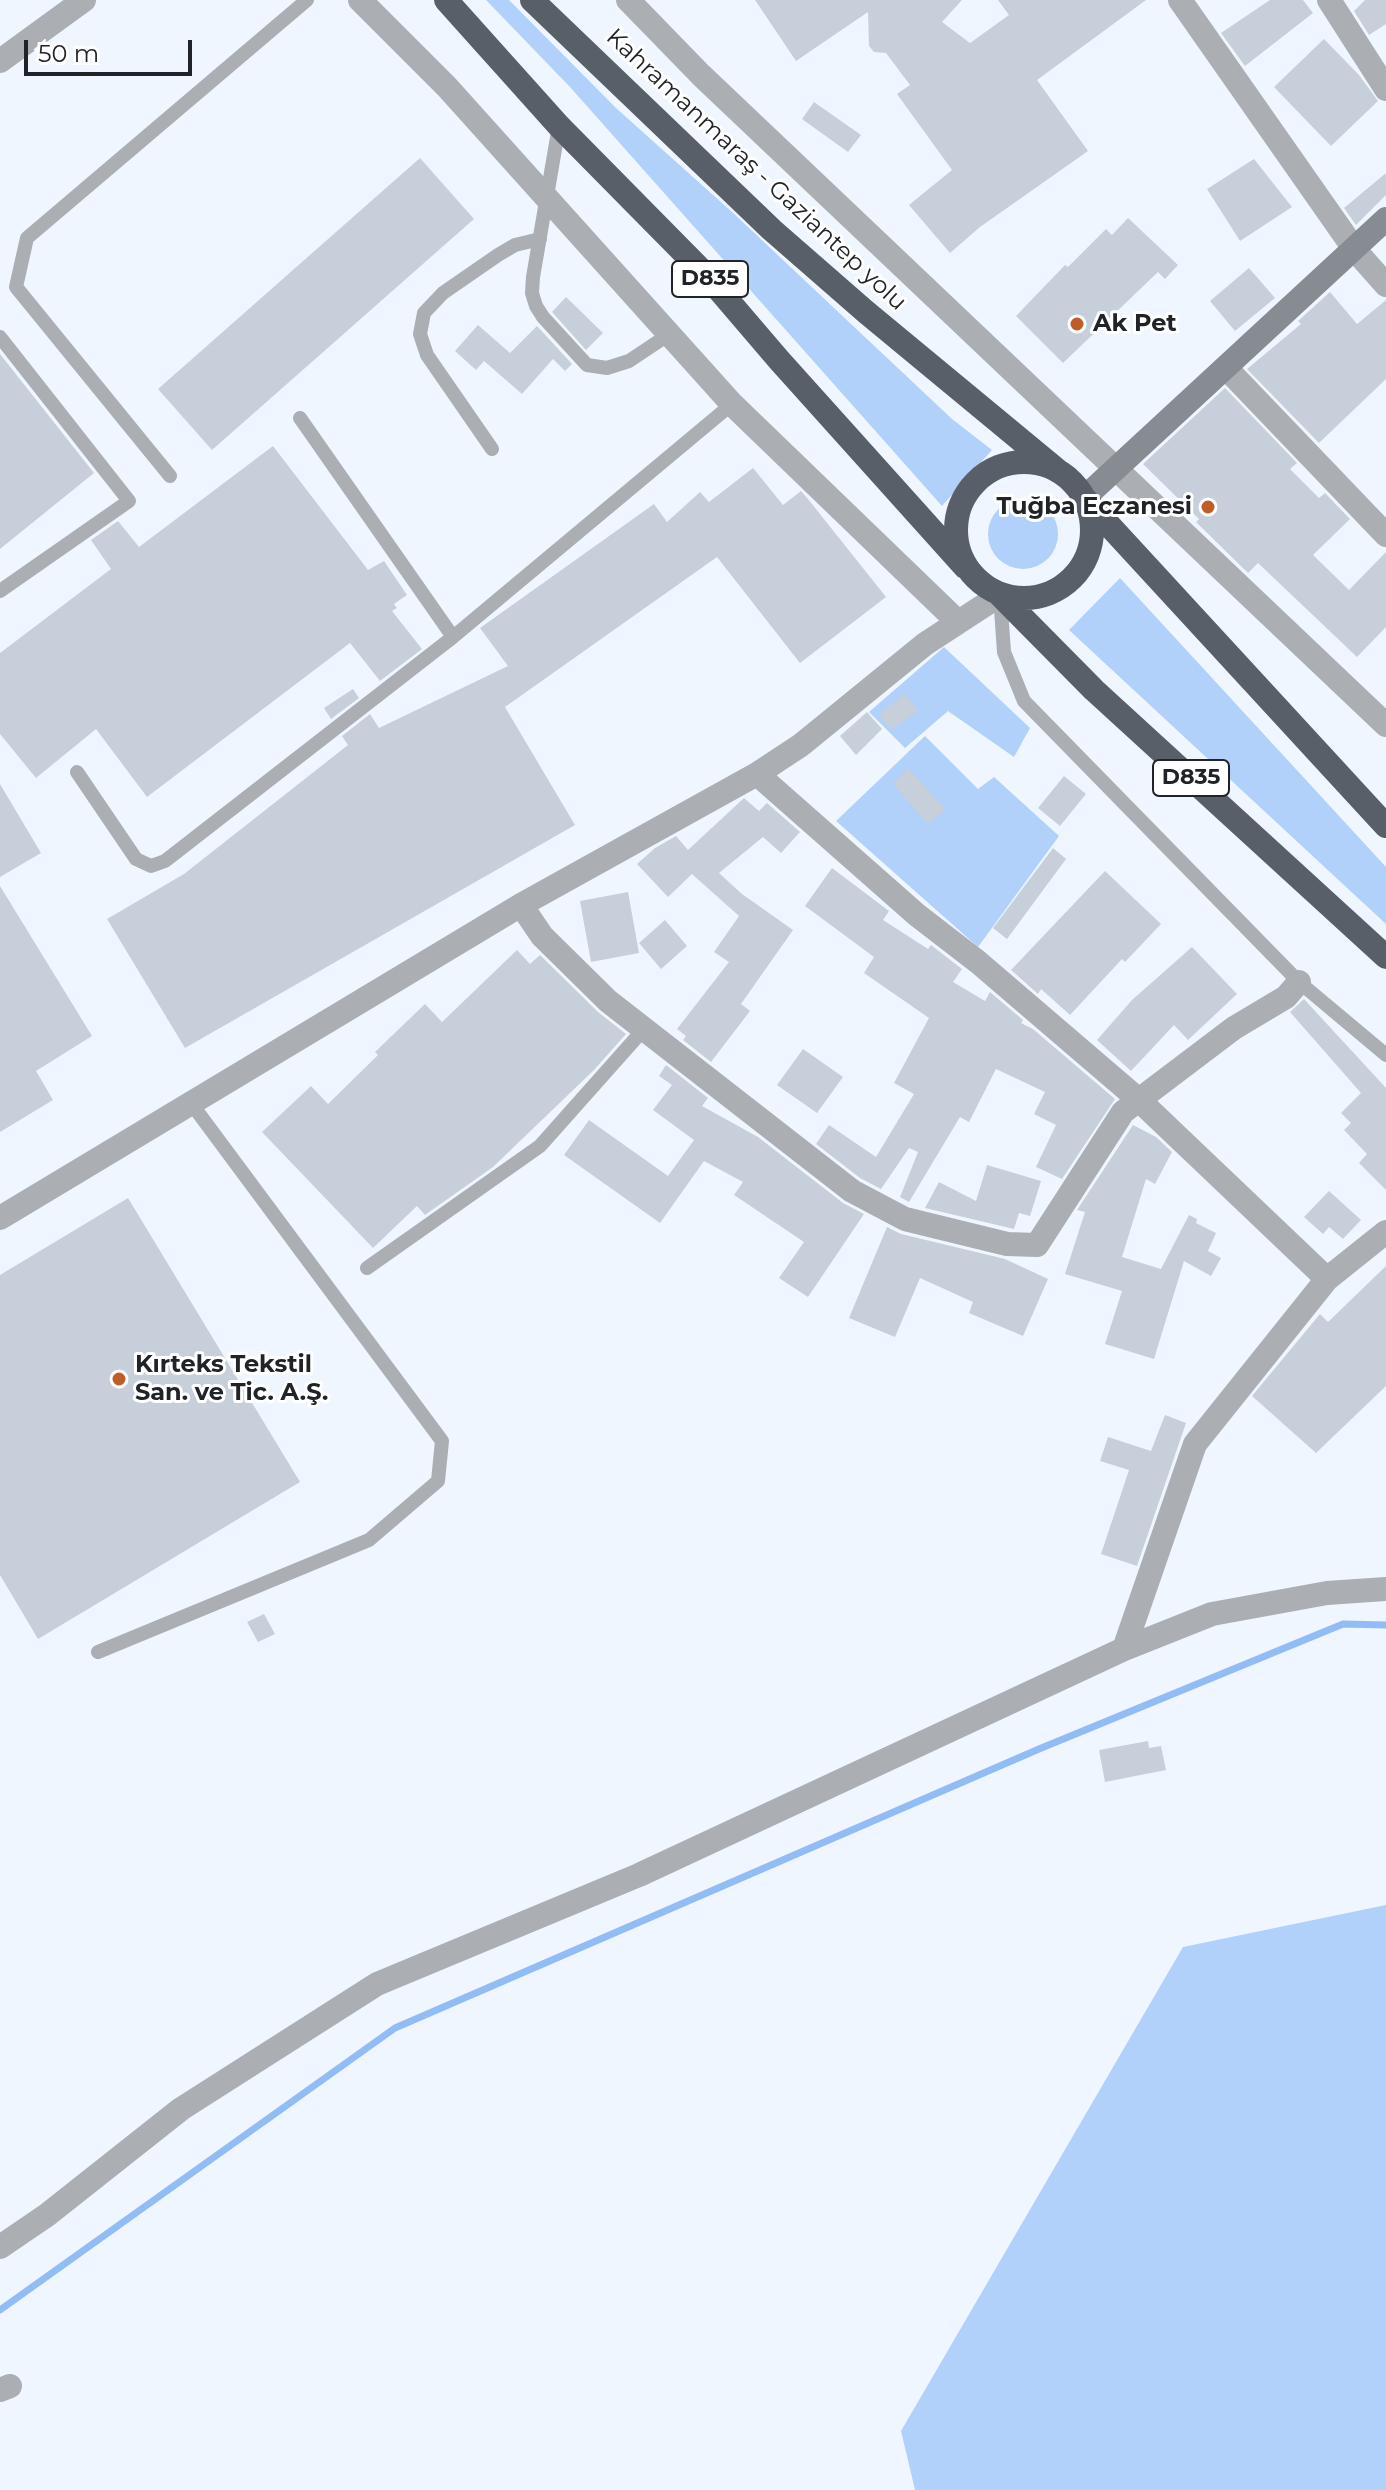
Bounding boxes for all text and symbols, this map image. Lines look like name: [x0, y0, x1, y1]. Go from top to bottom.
street label: Kahramanmaraş - Gaziantep yolu: [600, 23, 912, 317]
scale bar: [28, 24, 196, 74]
text: 50 m: [38, 39, 99, 68]
road number: D835: [672, 261, 748, 297]
place label: Ak Pet: [1093, 310, 1177, 338]
marker: Ak Pet: [1068, 315, 1086, 333]
place label: Tuğba Eczanesi: [996, 493, 1192, 521]
marker: Tuğba Eczanesi: [1199, 498, 1217, 516]
road number: D835: [1153, 760, 1229, 796]
place label: Kırteks Tekstil San. ve Tic. A.Ş.: [135, 1351, 328, 1407]
marker: Kırteks Tekstil San. ve Tic. A.Ş.: [110, 1370, 128, 1388]

